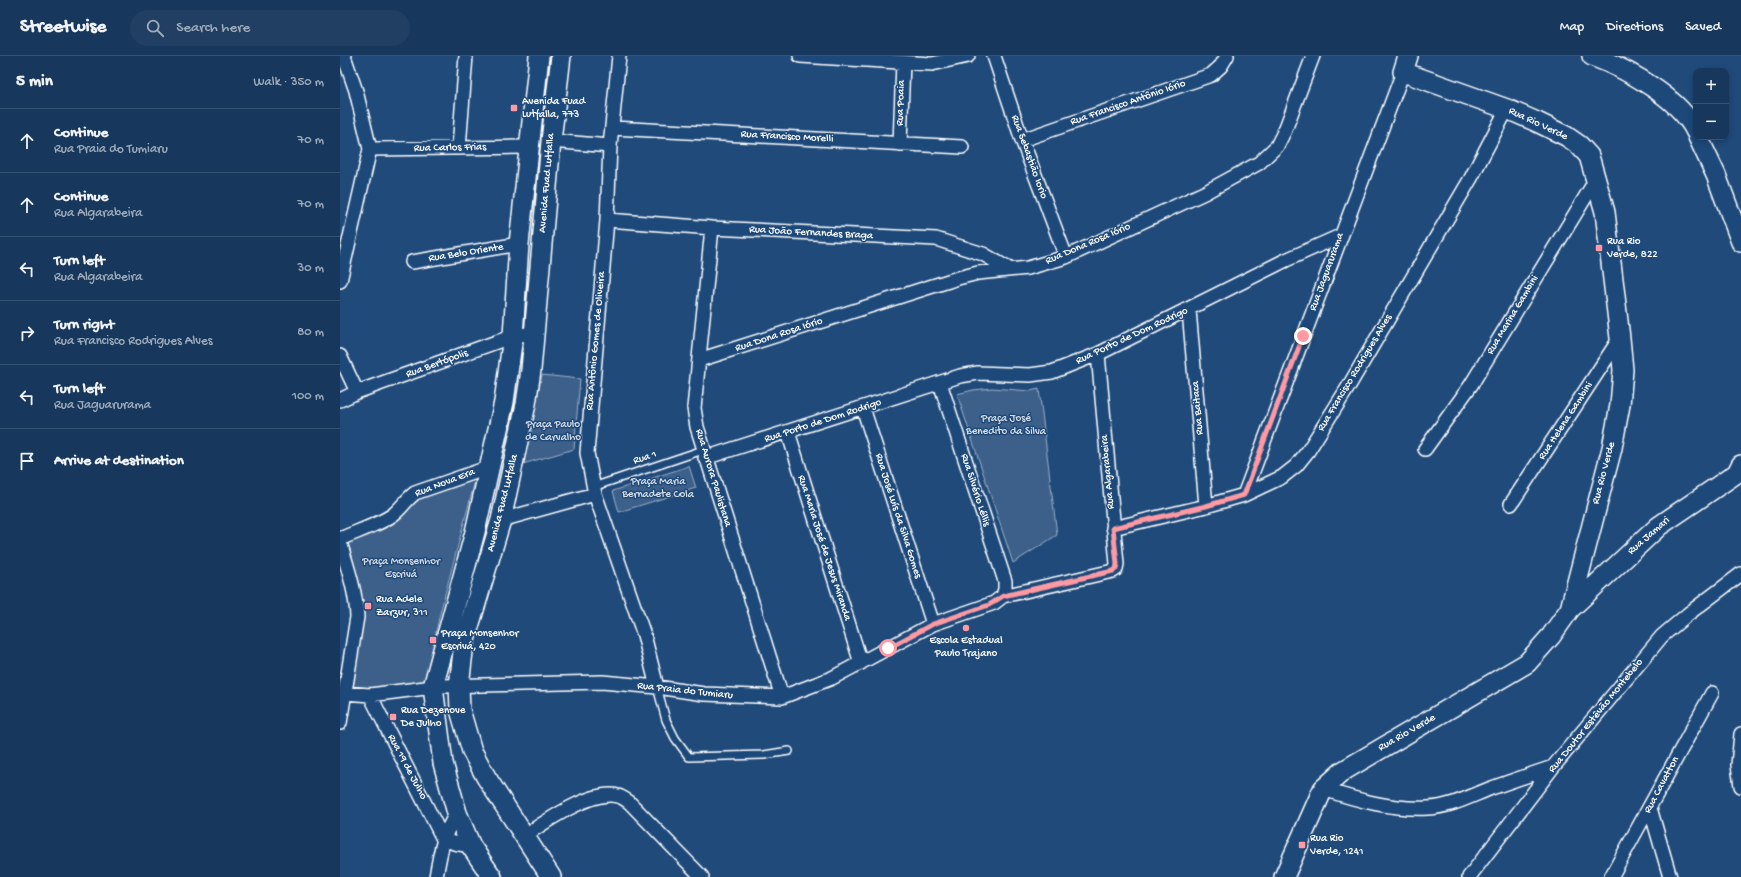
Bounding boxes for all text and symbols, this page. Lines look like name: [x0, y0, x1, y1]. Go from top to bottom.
search box: [130, 10, 410, 46]
text: Streetwise: [20, 16, 106, 39]
icon: search: [144, 17, 166, 39]
text: Search here: [176, 19, 250, 37]
text: Map: [1560, 19, 1584, 36]
text: Directions: [1606, 19, 1663, 36]
text: Saved: [1685, 19, 1721, 36]
map controls: [1693, 68, 1729, 140]
button: +: [1693, 68, 1729, 104]
text: 5 min: [16, 72, 53, 92]
text: Walk · 350 m: [254, 75, 324, 90]
street label: Rua Francisco Antônio Iório: [1069, 78, 1187, 128]
street label: Rua Poaia: [894, 79, 908, 126]
place label: Avenida Fuad Lutfalla, 773: [522, 96, 587, 121]
marker: Avenida Fuad Lutfalla, 773: [509, 103, 519, 113]
button: −: [1693, 104, 1729, 140]
street label: Rua Rio Verde: [1506, 105, 1570, 143]
street label: Rua Sebastião Iorio: [1008, 114, 1050, 201]
text: Continue: [54, 124, 108, 142]
street label: Rua Francisco Morelli: [740, 129, 834, 145]
icon: ahead: [16, 130, 38, 152]
street label: Avenida Fuad Lutfalla: [536, 132, 557, 233]
text: 70 m: [298, 133, 324, 148]
street label: Rua Carlos Frias: [414, 141, 487, 155]
text: Rua Praia do Tumiaru: [54, 142, 168, 157]
text: Continue: [54, 188, 108, 206]
icon: ahead: [16, 194, 38, 216]
text: 70 m: [298, 197, 324, 212]
text: Rua Algarabeira: [54, 206, 142, 221]
street label: Rua Dona Rosa Iório: [1044, 221, 1133, 267]
street label: Rua João Fernandes Braga: [749, 224, 874, 242]
street label: Rua Jaguarurama: [1307, 231, 1347, 313]
place label: Rua Rio Verde, 822: [1606, 236, 1658, 261]
street label: Rua Belo Oriente: [428, 241, 505, 265]
marker: Rua Rio Verde, 822: [1594, 243, 1604, 253]
text: Turn left: [54, 252, 105, 270]
icon: left: [16, 258, 38, 280]
text: 30 m: [298, 261, 324, 276]
text: Rua Algarabeira: [54, 270, 142, 285]
street label: Rua Antônio Gomes de Oliveira: [584, 270, 608, 411]
street label: Rua Marina Gambini: [1485, 273, 1541, 357]
street label: Rua Porto de Dom Rodrigo: [1074, 305, 1190, 367]
street label: Rua Francisco Rodrigues Alves: [1315, 312, 1395, 434]
street label: Rua Dona Rosa Iório: [734, 315, 824, 355]
text: Turn right: [54, 316, 114, 334]
icon: right: [16, 322, 38, 344]
text: 80 m: [297, 325, 324, 340]
route end: [1294, 327, 1312, 345]
text: Rua Francisco Rodrigues Alves: [54, 334, 213, 349]
street label: Rua Bertópolis: [404, 347, 470, 381]
text: Turn left: [54, 380, 105, 398]
street label: Rua Baitaca: [1190, 380, 1206, 436]
street label: Rua Helena Gambini: [1536, 380, 1596, 462]
icon: left: [16, 386, 38, 408]
text: 100 m: [292, 389, 324, 404]
street label: Rua Porto de Dom Rodrigo: [763, 396, 883, 446]
text: Rua Jaguarurama: [54, 398, 151, 413]
park label: Praça José Benedito da Silva: [965, 413, 1047, 438]
park label: Praça Paulo de Carvalho: [525, 419, 581, 444]
street label: Rua Aurora Paulistana: [692, 428, 734, 529]
street label: Rua Algarabeira: [1099, 433, 1117, 510]
street label: Rua Rio Verde: [1590, 440, 1618, 505]
street label: Rua 1: [632, 449, 658, 467]
icon: arrive: [16, 450, 38, 472]
text: Arrive at destination: [54, 452, 184, 470]
street label: Avenida Fuad Lutfalla: [484, 452, 521, 553]
street label: Rua José Luís da Silva Gomes: [872, 452, 924, 581]
street label: Rua Silvério Léllis: [958, 452, 993, 529]
street label: Rua Nova Era: [413, 466, 477, 500]
street label: Rua Maria José de Jesus Miranda: [795, 474, 853, 623]
park label: Praça Maria Bernadete Cola: [621, 476, 695, 501]
street label: Rua Jamari: [1626, 514, 1672, 558]
park label: Praça Monsenhor Escrivá: [361, 556, 441, 581]
place label: Rua Adele Zarzur, 311: [376, 594, 428, 619]
marker: Rua Adele Zarzur, 311: [363, 601, 373, 611]
marker: Escola Estadual Paulo Trajano: [961, 623, 971, 633]
place label: Praça Monsenhor Escrivá, 420: [440, 628, 520, 653]
marker: Praça Monsenhor Escrivá, 420: [428, 635, 438, 645]
place label: Escola Estadual Paulo Trajano: [929, 635, 1003, 660]
route start: [879, 639, 897, 657]
street label: Rua Doutor Estêvão Montebelo: [1546, 656, 1646, 775]
street label: Rua Praia do Tumiaru: [636, 680, 734, 702]
place label: Rua Dezenove De Julho: [400, 705, 466, 730]
marker: Rua Dezenove De Julho: [388, 712, 398, 722]
street label: Rua Rio Verde: [1376, 712, 1438, 754]
street label: Rua 19 de Julho: [385, 732, 429, 802]
street label: Rua Cavatton: [1642, 754, 1682, 815]
place label: Rua Rio Verde, 1241: [1309, 833, 1363, 858]
marker: Rua Rio Verde, 1241: [1297, 840, 1307, 850]

